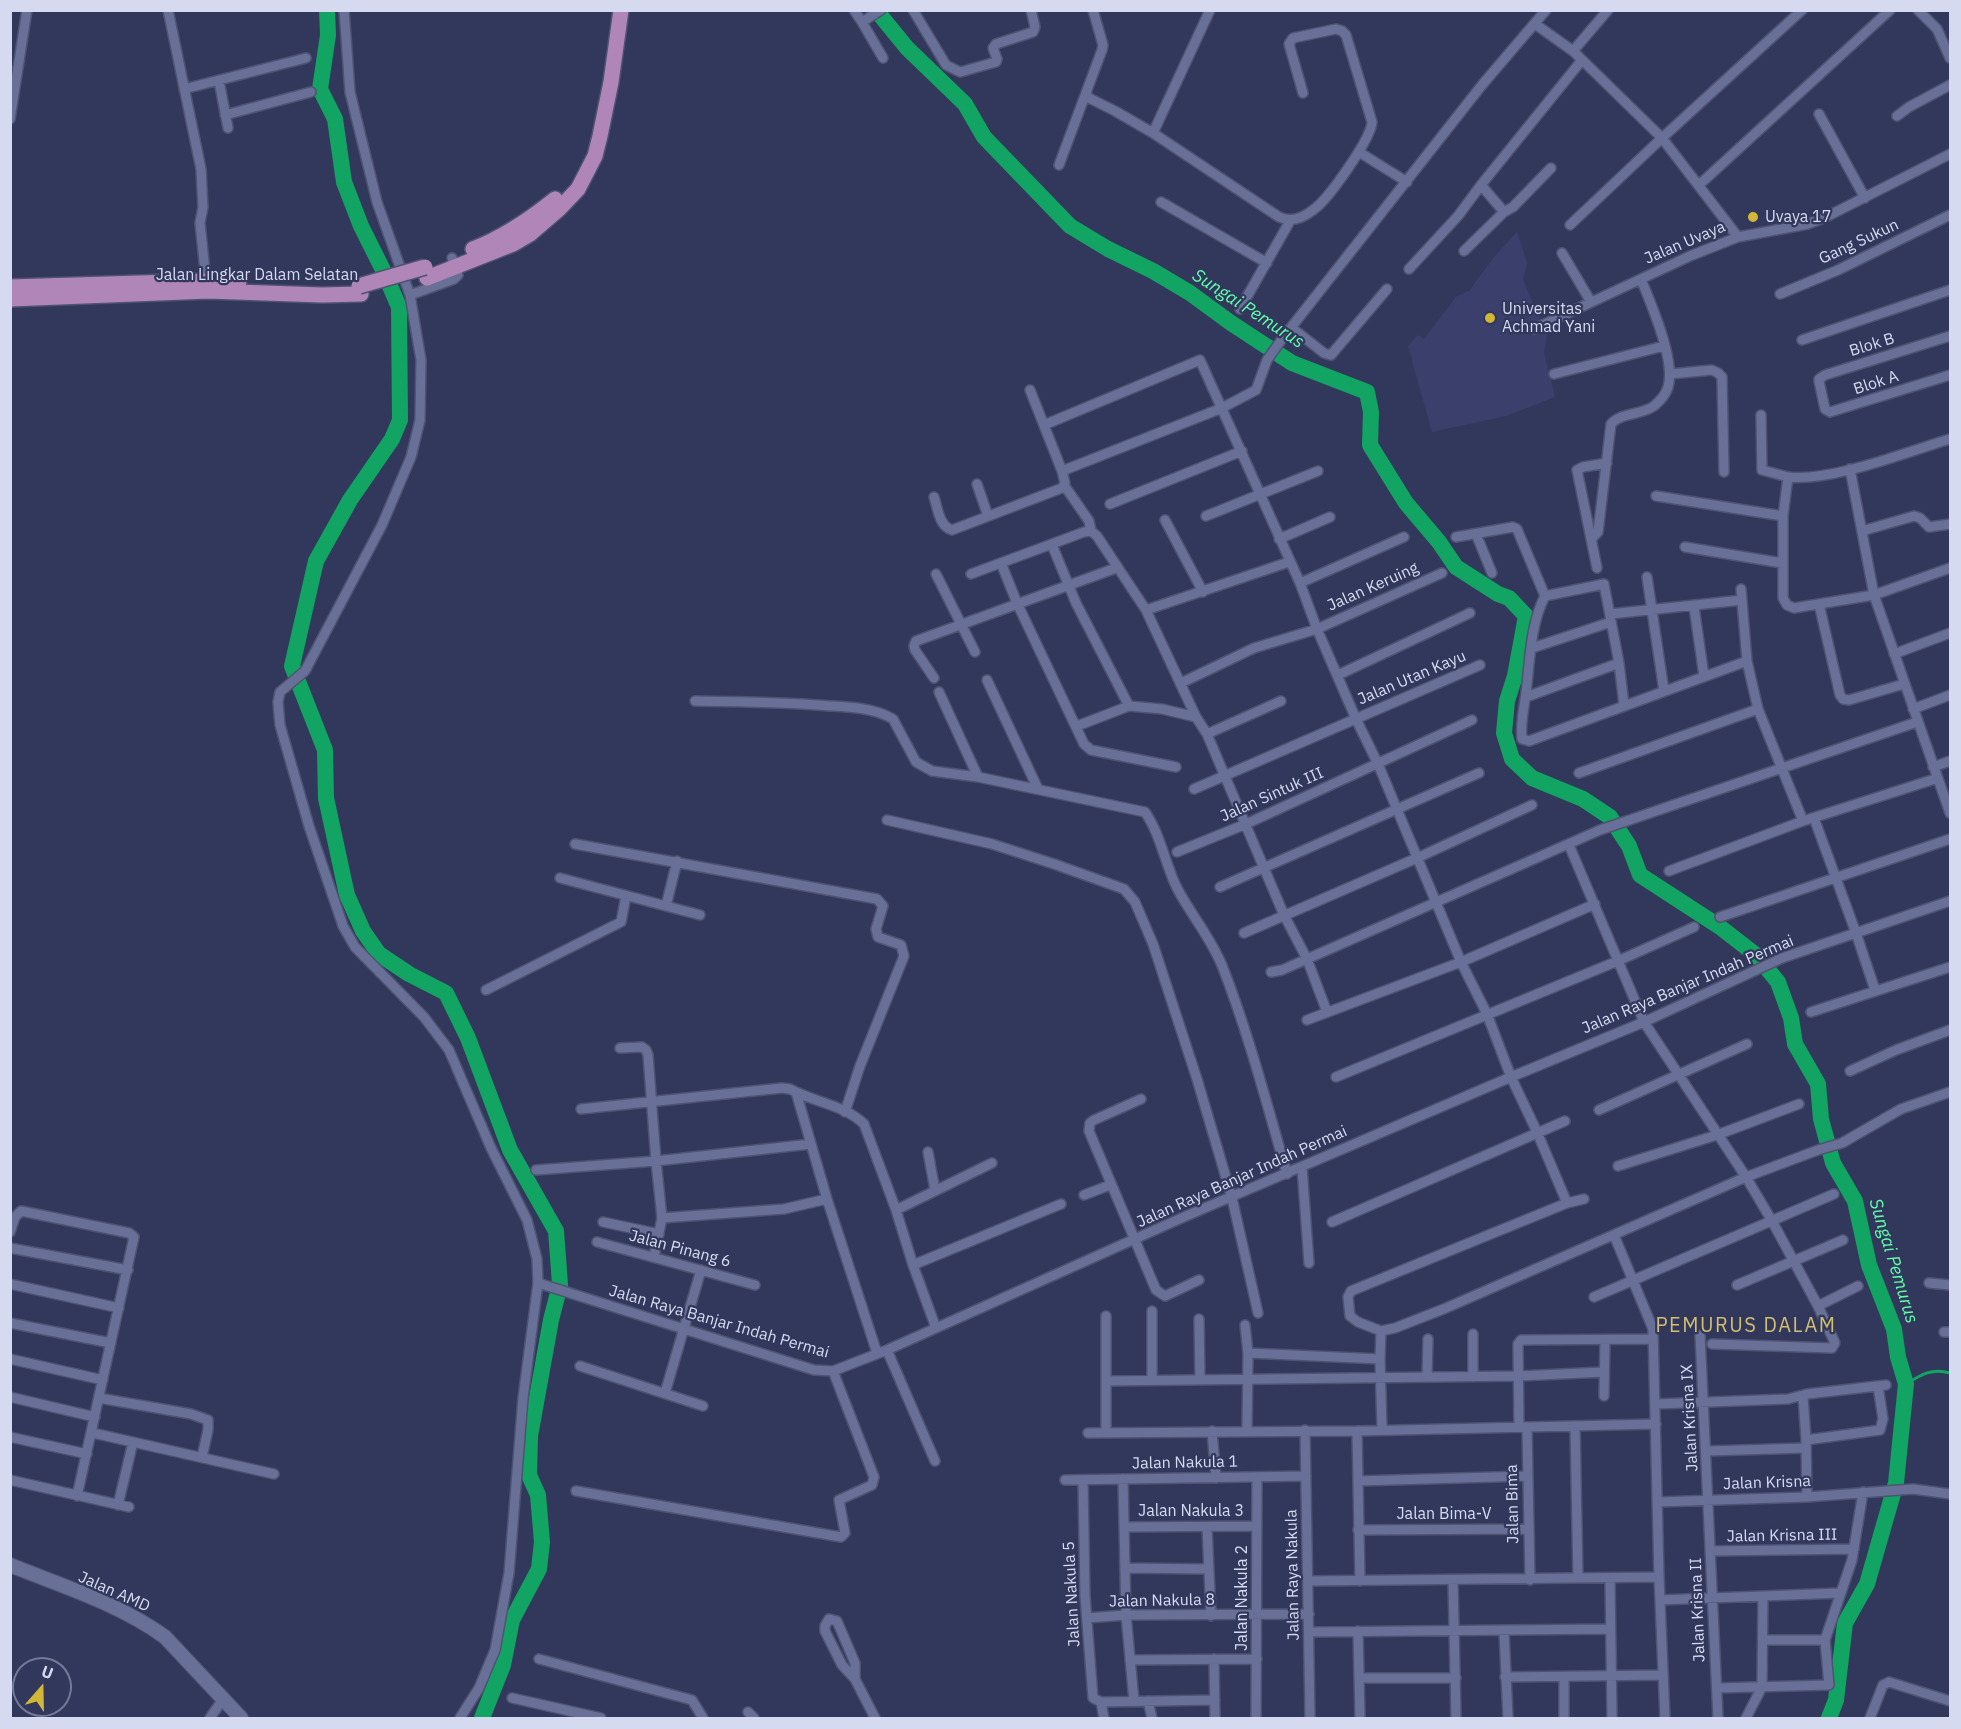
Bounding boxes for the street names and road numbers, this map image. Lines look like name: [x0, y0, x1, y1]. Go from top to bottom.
street label: Gang Sukun: [1816, 215, 1902, 269]
street label: Jalan Uvaya: [1642, 217, 1728, 269]
street label: Jalan Lingkar Dalam Selatan: [156, 265, 358, 285]
street label: Blok B: [1847, 329, 1897, 361]
street label: Blok A: [1851, 367, 1901, 399]
street label: Jalan Keruing: [1325, 558, 1421, 616]
street label: Jalan Utan Kayu: [1355, 647, 1469, 709]
street label: Jalan Sintuk III: [1217, 764, 1327, 826]
street label: Jalan Raya Banjar Indah Permai: [1579, 932, 1797, 1038]
street label: Jalan Raya Banjar Indah Permai: [1134, 1122, 1350, 1232]
street label: Jalan Pinang 6: [627, 1226, 733, 1272]
street label: Jalan Raya Banjar Indah Permai: [607, 1281, 831, 1363]
street label: Jalan Krisna IX: [1678, 1364, 1702, 1472]
street label: Jalan Nakula 1: [1132, 1452, 1238, 1474]
street label: Jalan Bima: [1503, 1464, 1523, 1544]
street label: Jalan Krisna: [1723, 1472, 1811, 1494]
street label: Jalan Nakula 3: [1138, 1501, 1244, 1521]
street label: Jalan Bima-V: [1396, 1504, 1492, 1524]
street label: Jalan Raya Nakula: [1282, 1509, 1304, 1641]
street label: Jalan Krisna III: [1726, 1525, 1838, 1547]
street label: Jalan Nakula 5: [1060, 1541, 1084, 1647]
street label: Jalan Nakula 2: [1232, 1545, 1252, 1651]
street label: Jalan Krisna II: [1687, 1558, 1709, 1662]
street label: Jalan AMD: [75, 1568, 153, 1616]
street label: Jalan Nakula 8: [1109, 1590, 1215, 1612]

